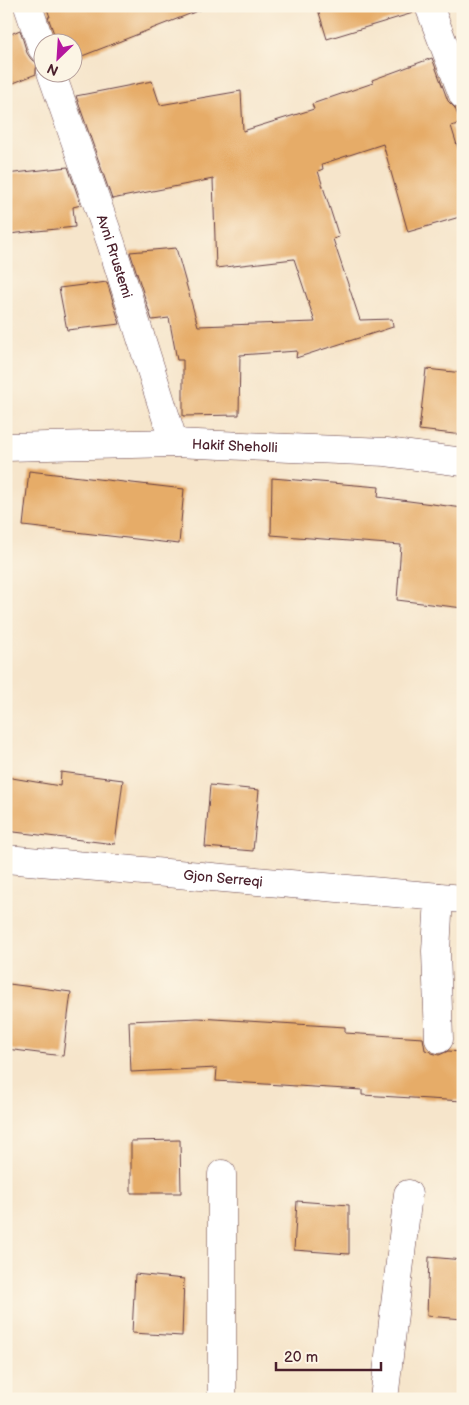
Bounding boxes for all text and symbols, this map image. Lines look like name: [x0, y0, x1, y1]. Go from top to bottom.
north arrow: [32, 32, 82, 82]
text: N: [44, 59, 61, 79]
street label: Avni Rrustemi: [93, 212, 136, 300]
street label: Hakif Sheholli: [192, 435, 278, 456]
street label: Gjon Serreqi: [183, 866, 264, 890]
scale bar: [276, 1340, 382, 1372]
text: 20 m: [284, 1348, 318, 1367]

